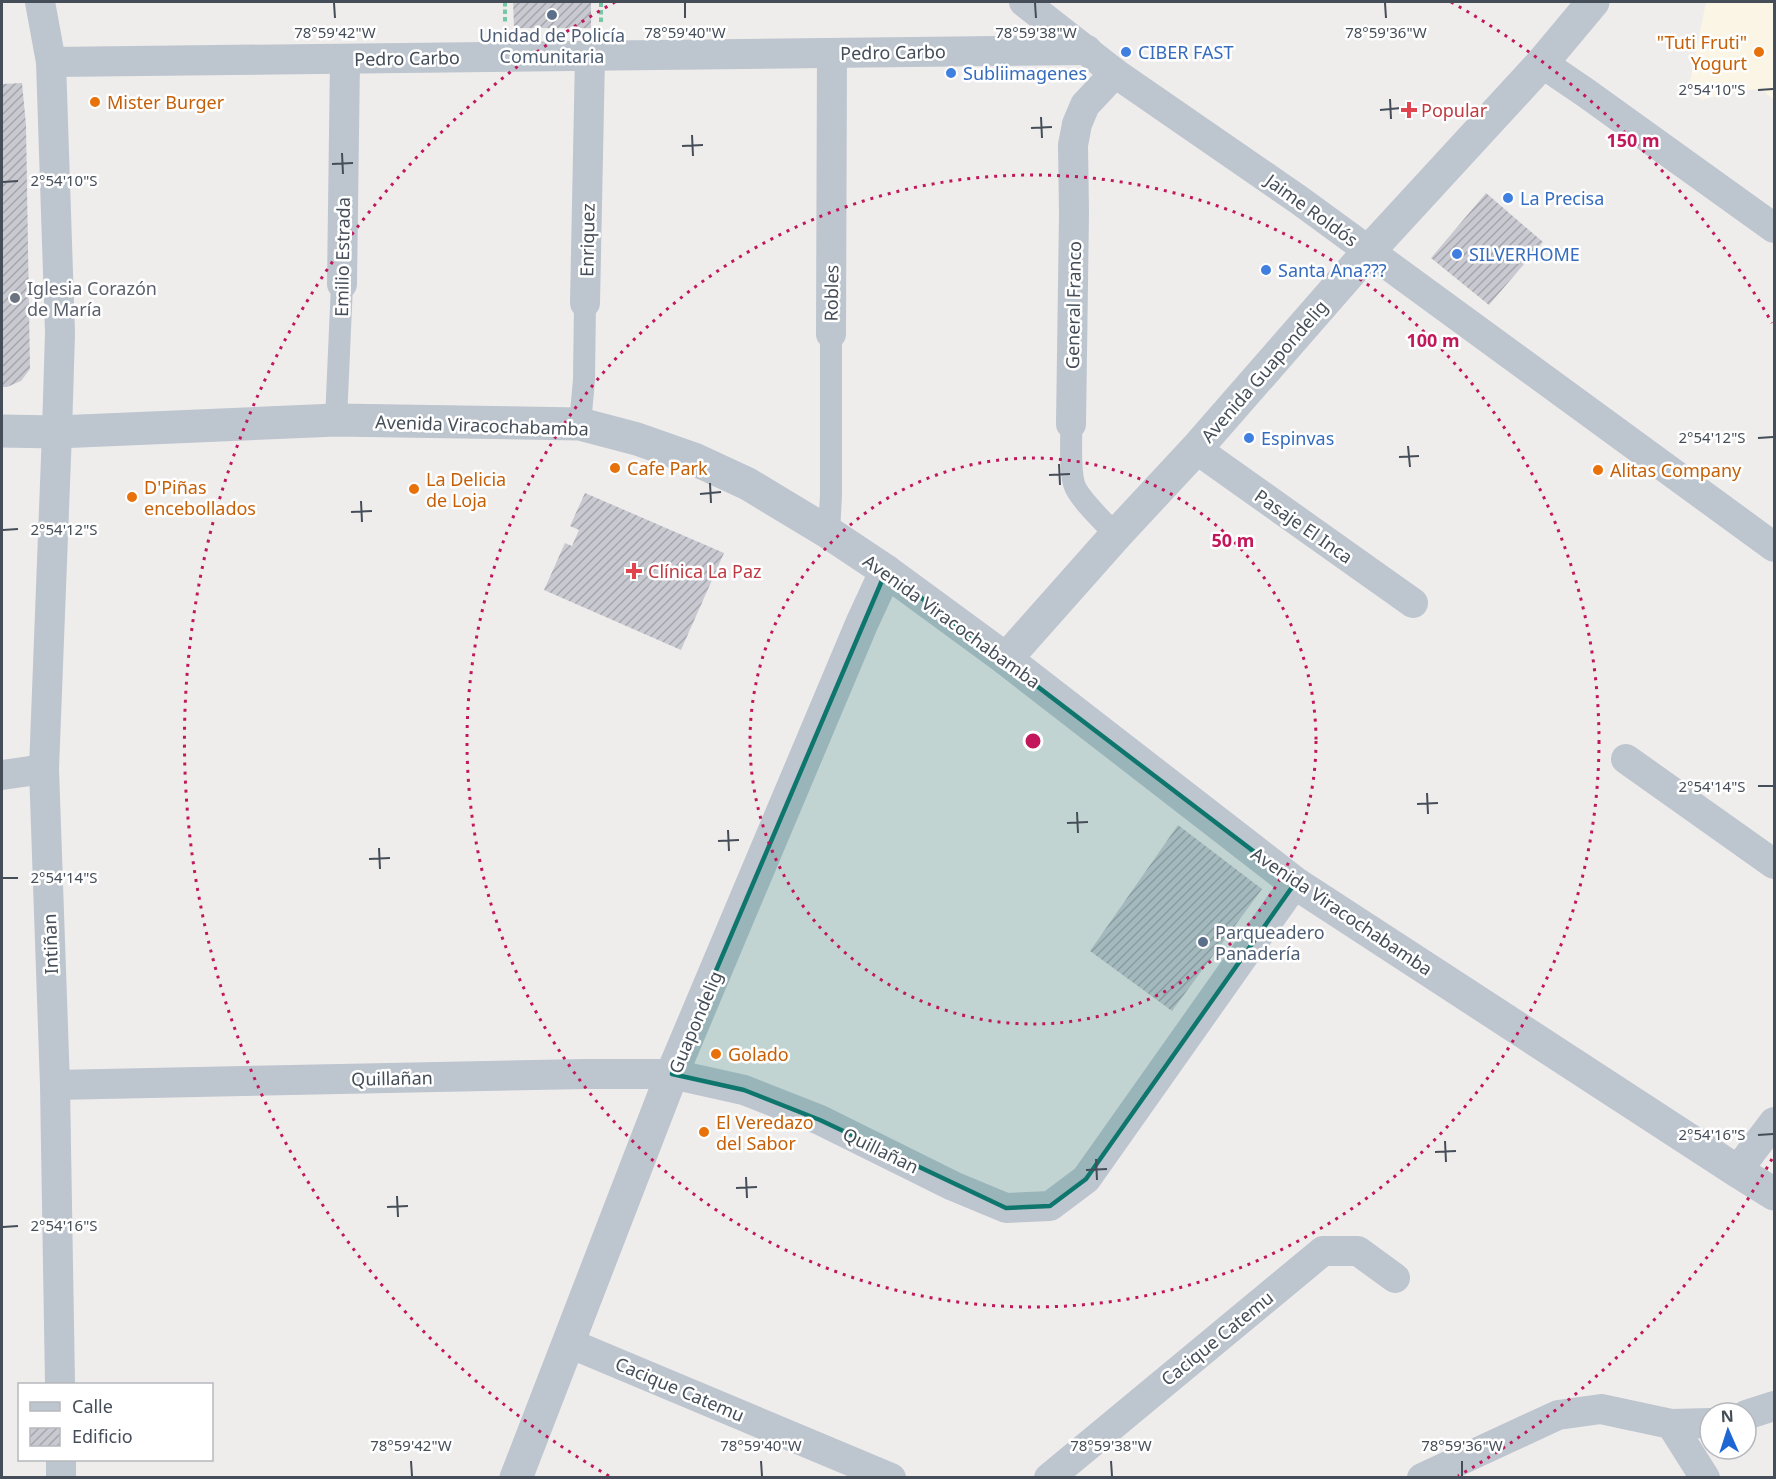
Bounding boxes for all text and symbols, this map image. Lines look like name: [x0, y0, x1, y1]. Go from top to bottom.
marker: Unidad de Policía Comunitaria: [545, 8, 559, 22]
text: 78°59'42"W: [294, 22, 376, 42]
text: 78°59'40"W: [644, 22, 726, 42]
text: 78°59'38"W: [995, 22, 1077, 42]
text: 78°59'36"W: [1345, 22, 1427, 42]
place label: Unidad de Policía Comunitaria: [479, 23, 625, 68]
place label: "Tuti Fruti" Yogurt: [1657, 30, 1747, 75]
street label: Pedro Carbo: [840, 39, 946, 65]
place label: CIBER FAST: [1138, 40, 1233, 64]
street label: Pedro Carbo: [354, 45, 460, 71]
marker: CIBER FAST: [1119, 45, 1133, 59]
marker: "Tuti Fruti" Yogurt: [1752, 45, 1766, 59]
place label: Subliimagenes: [963, 61, 1087, 85]
marker: Subliimagenes: [944, 66, 958, 80]
text: 2°54'10"S: [1678, 79, 1746, 99]
place label: Mister Burger: [107, 90, 225, 114]
marker: Mister Burger: [88, 95, 102, 109]
place label: Popular: [1421, 98, 1488, 122]
marker: Popular: [1402, 103, 1416, 117]
text: 150 m: [1606, 128, 1660, 152]
street label: Jaime Roldós: [1259, 167, 1363, 252]
text: 2°54'10"S: [30, 170, 98, 190]
place label: La Precisa: [1520, 186, 1604, 210]
marker: La Precisa: [1501, 191, 1515, 205]
street label: Emilio Estrada: [329, 197, 355, 317]
street label: Enriquez: [574, 203, 600, 277]
street label: General Franco: [1060, 241, 1086, 369]
place label: SILVERHOME: [1469, 242, 1580, 266]
marker: SILVERHOME: [1450, 247, 1464, 261]
place label: Santa Ana???: [1278, 258, 1387, 282]
marker: Santa Ana???: [1259, 263, 1273, 277]
street label: Robles: [819, 265, 843, 321]
place label: Iglesia Corazón de María: [27, 276, 157, 321]
marker: Iglesia Corazón de María: [8, 291, 22, 305]
street label: Avenida Guapondelig: [1195, 295, 1333, 447]
text: 100 m: [1406, 328, 1460, 352]
street label: Avenida Viracochabamba: [375, 409, 589, 441]
place label: Espinvas: [1261, 426, 1334, 450]
text: 2°54'12"S: [1678, 427, 1746, 447]
marker: Espinvas: [1242, 431, 1256, 445]
place label: Cafe Park: [627, 456, 708, 480]
place label: Alitas Company: [1610, 458, 1742, 482]
marker: Cafe Park: [608, 461, 622, 475]
marker: Alitas Company: [1591, 463, 1605, 477]
place label: La Delicia de Loja: [426, 467, 506, 512]
place label: D'Piñas encebollados: [144, 475, 256, 520]
marker: La Delicia de Loja: [407, 482, 421, 496]
street label: Pasaje El Inca: [1250, 483, 1358, 569]
marker: D'Piñas encebollados: [125, 490, 139, 504]
text: 2°54'12"S: [30, 519, 98, 539]
text: 50 m: [1212, 528, 1254, 552]
street label: Avenida Viracochabamba: [859, 549, 1045, 693]
place label: Clínica La Paz: [648, 559, 762, 583]
marker: Clínica La Paz: [625, 562, 643, 580]
centre of rings: [1023, 731, 1043, 751]
text: 2°54'14"S: [1678, 776, 1746, 796]
street label: Avenida Viracochabamba: [1247, 841, 1437, 981]
text: 2°54'14"S: [30, 867, 98, 887]
street label: Intiñan: [37, 913, 63, 975]
place label: Parqueadero Panadería: [1215, 920, 1325, 965]
marker: Parqueadero Panadería: [1196, 935, 1210, 949]
street label: Guapondelig: [663, 967, 727, 1077]
place label: Golado: [728, 1042, 789, 1066]
marker: Golado: [709, 1047, 723, 1061]
street label: Quillañan: [351, 1065, 433, 1091]
place label: El Veredazo del Sabor: [716, 1110, 814, 1155]
street label: Quillañan: [839, 1121, 923, 1179]
text: 2°54'16"S: [1678, 1124, 1746, 1144]
marker: El Veredazo del Sabor: [697, 1125, 711, 1139]
text: 2°54'16"S: [30, 1215, 98, 1235]
street label: Cacique Catemu: [1156, 1285, 1278, 1391]
street label: Cacique Catemu: [612, 1351, 748, 1427]
legend: [18, 1383, 213, 1461]
text: Calle: [72, 1394, 113, 1418]
north arrow: [1698, 1401, 1758, 1461]
text: N: [1720, 1405, 1734, 1427]
text: Edificio: [72, 1424, 133, 1448]
text: 78°59'42"W: [370, 1435, 452, 1455]
text: 78°59'40"W: [720, 1435, 802, 1455]
text: 78°59'38"W: [1070, 1435, 1152, 1455]
text: 78°59'36"W: [1421, 1435, 1503, 1455]

